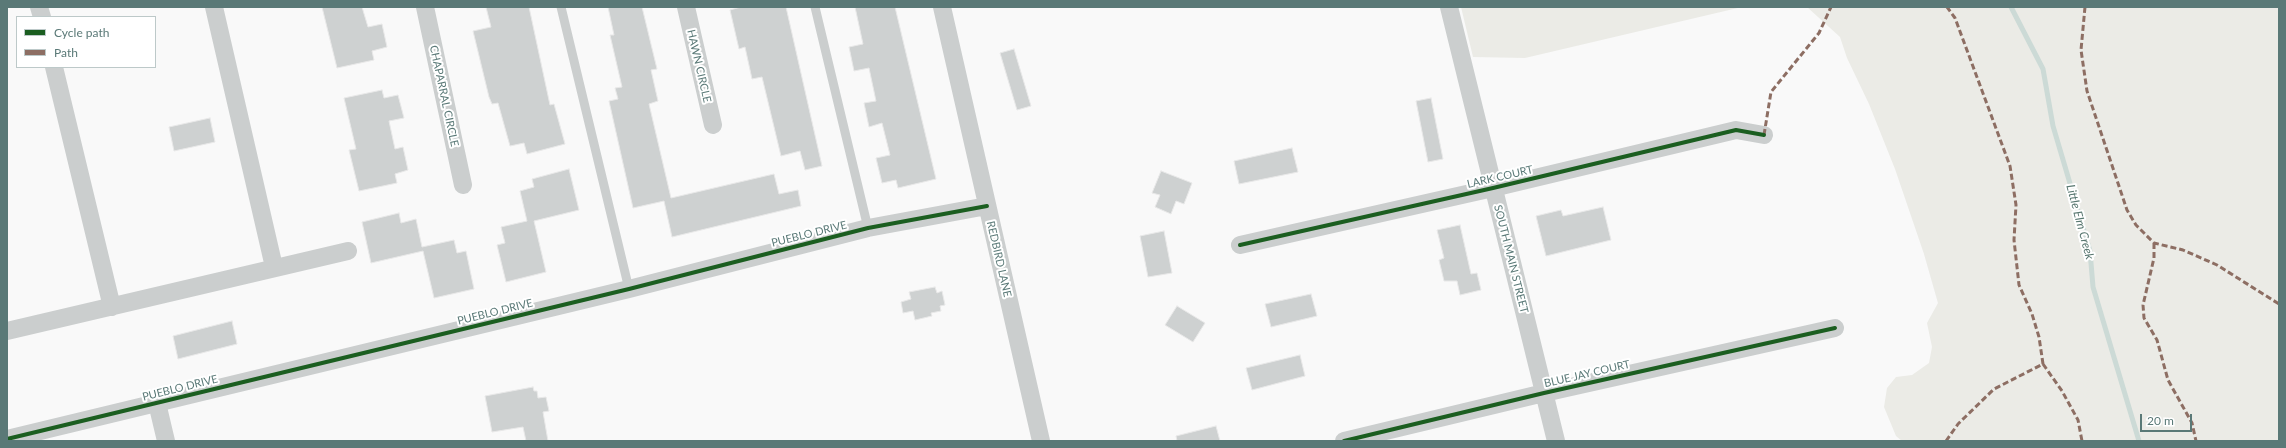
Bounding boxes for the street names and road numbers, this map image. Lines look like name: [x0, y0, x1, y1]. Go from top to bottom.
street label: HAWN CIRCLE: [684, 28, 714, 104]
street label: CHAPARRAL CIRCLE: [427, 44, 461, 148]
street label: LARK COURT: [1466, 163, 1534, 191]
street label: SOUTH MAIN STREET: [1491, 204, 1531, 314]
street label: PUEBLO DRIVE: [770, 218, 848, 250]
street label: REDBIRD LANE: [984, 220, 1014, 298]
street label: PUEBLO DRIVE: [456, 296, 534, 328]
street label: BLUE JAY COURT: [1543, 358, 1631, 390]
street label: PUEBLO DRIVE: [141, 372, 219, 404]

